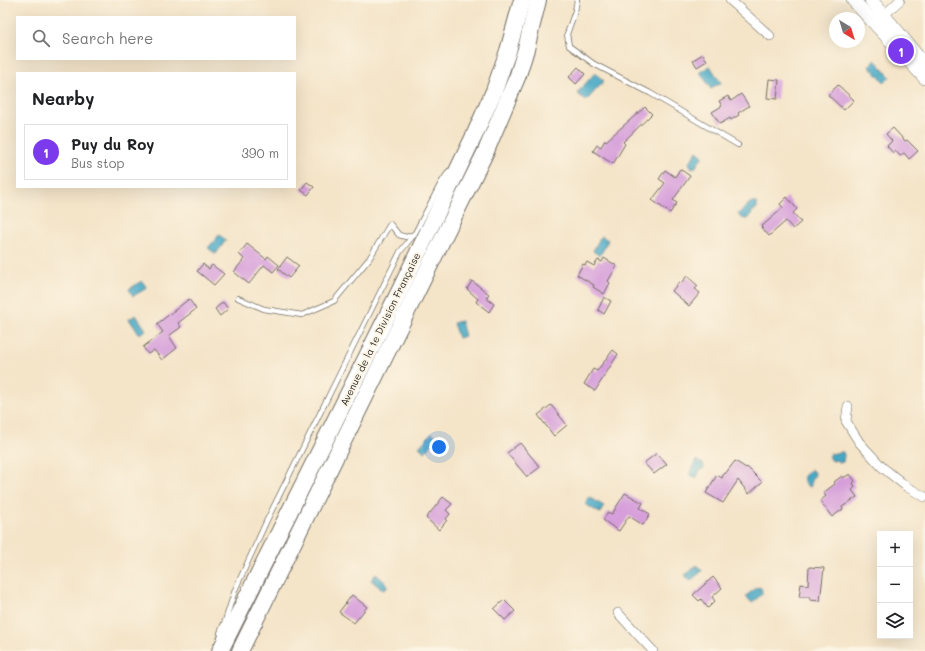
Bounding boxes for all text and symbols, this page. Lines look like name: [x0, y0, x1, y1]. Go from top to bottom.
north arrow: [829, 12, 865, 48]
search box: [16, 16, 296, 60]
icon: search: [30, 27, 52, 49]
text: Search here: [62, 28, 153, 48]
pin: 1: [888, 36, 914, 66]
text: Nearby: [32, 87, 94, 109]
text: Puy du Roy: [71, 134, 154, 154]
text: 1: [43, 144, 49, 161]
text: 390 m: [241, 144, 279, 161]
text: Bus stop: [71, 154, 124, 171]
street label: Avenue de la 1e Division Française: [337, 250, 423, 408]
your location: [429, 437, 449, 457]
map controls: [877, 531, 913, 639]
button: +: [877, 531, 913, 567]
button: −: [877, 567, 913, 603]
button: layers: [877, 603, 913, 639]

